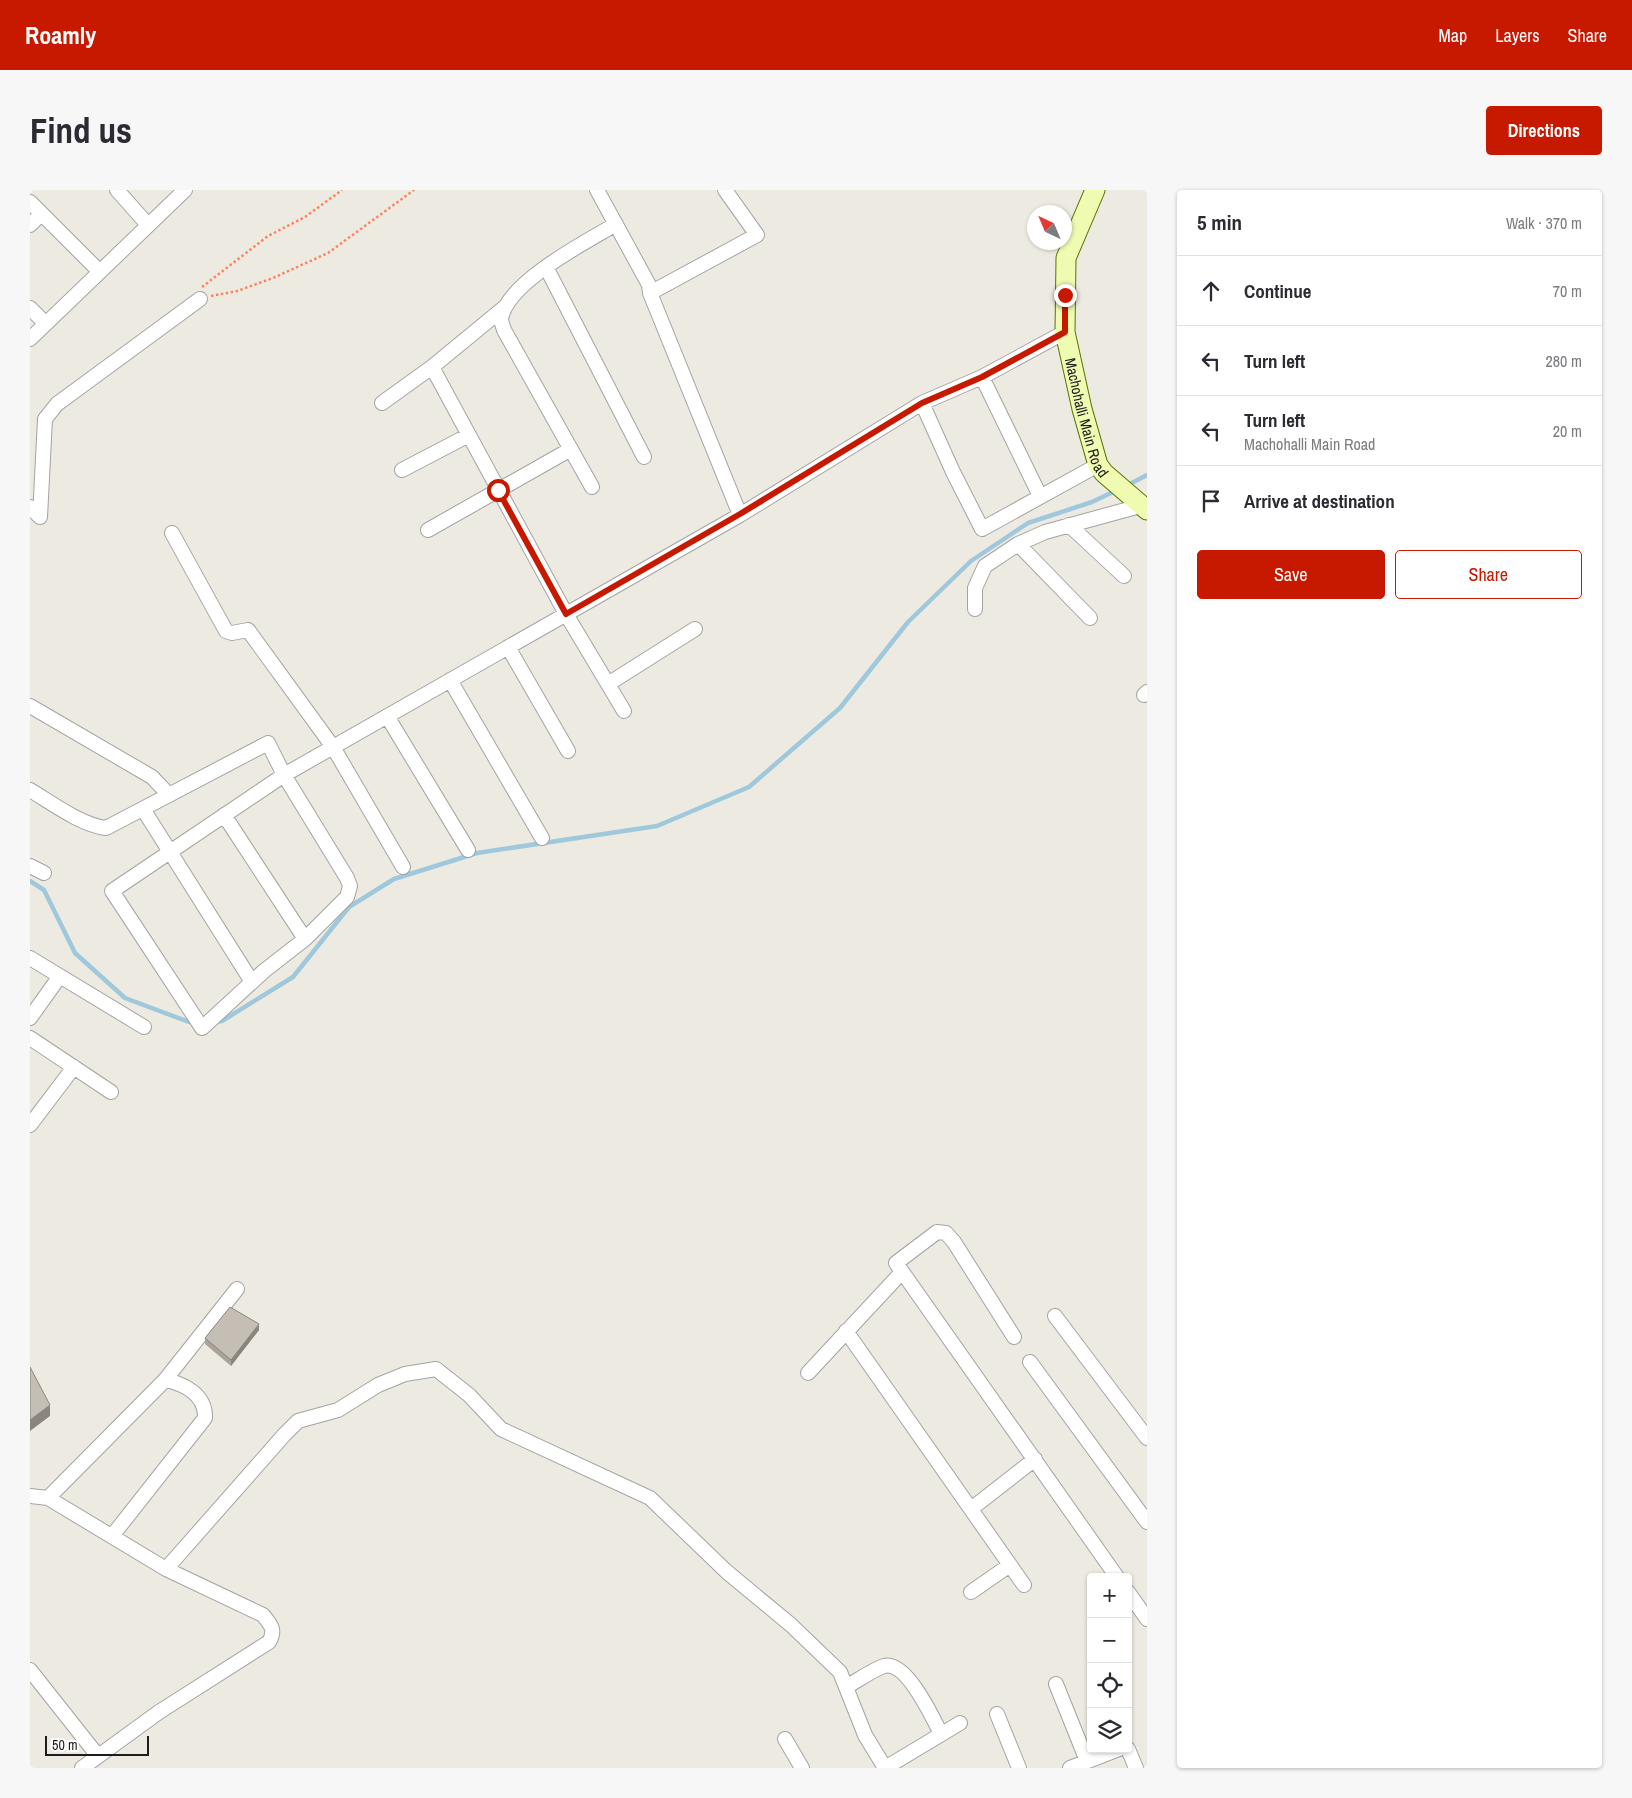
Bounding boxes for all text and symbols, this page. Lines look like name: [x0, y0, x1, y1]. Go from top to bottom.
text: Roamly: [25, 19, 96, 51]
text: Map: [1439, 23, 1467, 48]
text: Layers: [1495, 23, 1540, 48]
text: Share: [1568, 23, 1607, 48]
button: Directions: [1486, 106, 1602, 155]
text: Find us: [30, 107, 132, 154]
north arrow: [1027, 205, 1072, 250]
text: 5 min: [1197, 208, 1242, 237]
text: Walk · 370 m: [1506, 212, 1582, 234]
icon: ahead: [1197, 277, 1225, 305]
text: Continue: [1244, 278, 1312, 304]
text: 70 m: [1553, 280, 1582, 302]
route end: [1054, 284, 1077, 307]
icon: left: [1197, 347, 1225, 375]
text: Turn left: [1244, 348, 1305, 374]
text: 280 m: [1546, 350, 1582, 372]
street label: Machohalli Main Road: [1060, 356, 1114, 481]
text: Turn left: [1244, 407, 1305, 433]
icon: left: [1197, 417, 1225, 445]
text: 20 m: [1553, 420, 1582, 442]
text: Machohalli Main Road: [1244, 433, 1375, 455]
route start: [487, 479, 510, 502]
icon: arrive: [1197, 487, 1225, 515]
text: Arrive at destination: [1244, 488, 1395, 514]
button: Save: [1197, 550, 1385, 599]
button: Share: [1395, 550, 1582, 599]
map controls: [1087, 1573, 1132, 1753]
button: +: [1087, 1573, 1132, 1618]
button: −: [1087, 1618, 1132, 1663]
button: locate: [1087, 1663, 1132, 1708]
button: layers: [1087, 1708, 1132, 1753]
scale bar: [45, 1733, 149, 1756]
text: 50 m: [52, 1736, 78, 1754]

